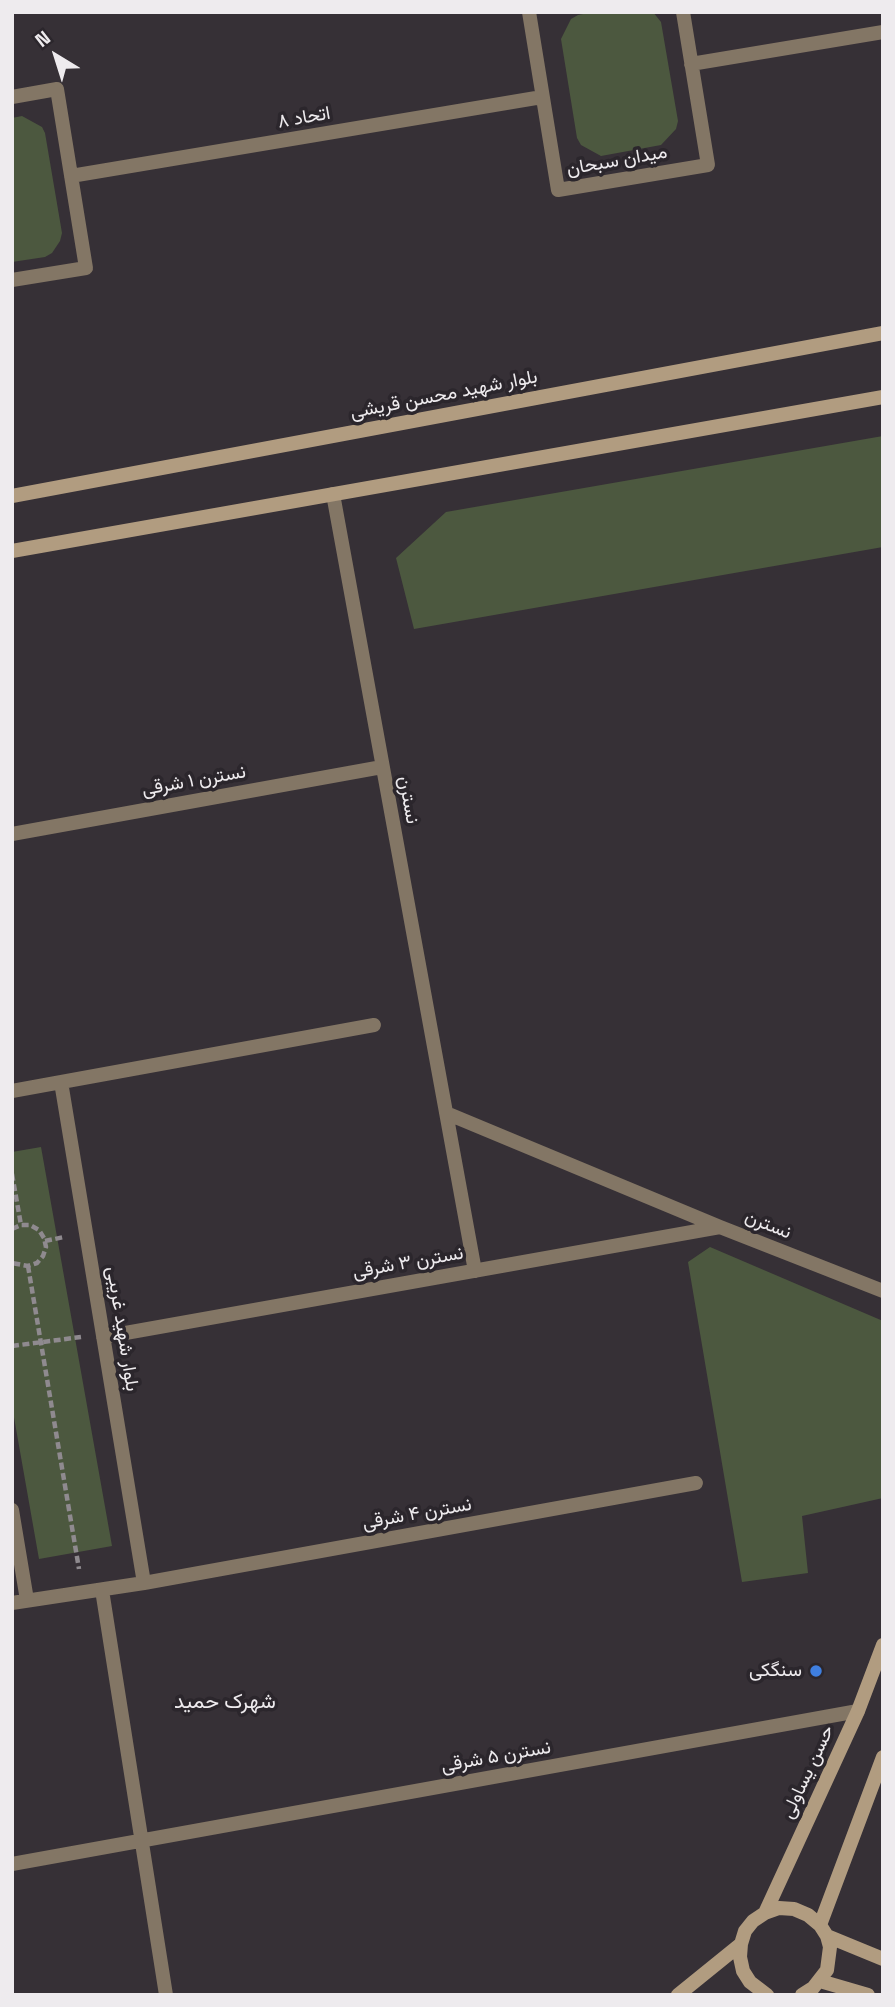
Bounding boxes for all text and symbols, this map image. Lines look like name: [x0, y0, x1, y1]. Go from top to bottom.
north arrow: [21, 21, 91, 91]
text: N: [30, 25, 55, 53]
street label: اتحاد ۸: [276, 102, 332, 134]
street label: میدان سبحان: [565, 141, 669, 181]
street label: بلوار شهید محسن قریشی: [348, 366, 540, 424]
street label: نسترن ۱ شرقی: [140, 761, 248, 801]
street label: نسترن: [393, 774, 423, 826]
street label: نسترن: [742, 1205, 794, 1245]
street label: نسترن ۳ شرقی: [351, 1242, 465, 1284]
street label: بلوار شهید غریبی: [101, 1265, 143, 1393]
street label: نسترن ۴ شرقی: [361, 1493, 473, 1535]
place label: سنگکی: [749, 1660, 802, 1682]
marker: سنگکی: [808, 1663, 824, 1679]
district label: شهرک حمید: [174, 1689, 276, 1715]
street label: حسن یساولی: [776, 1722, 840, 1822]
street label: نسترن ۵ شرقی: [439, 1736, 553, 1778]

